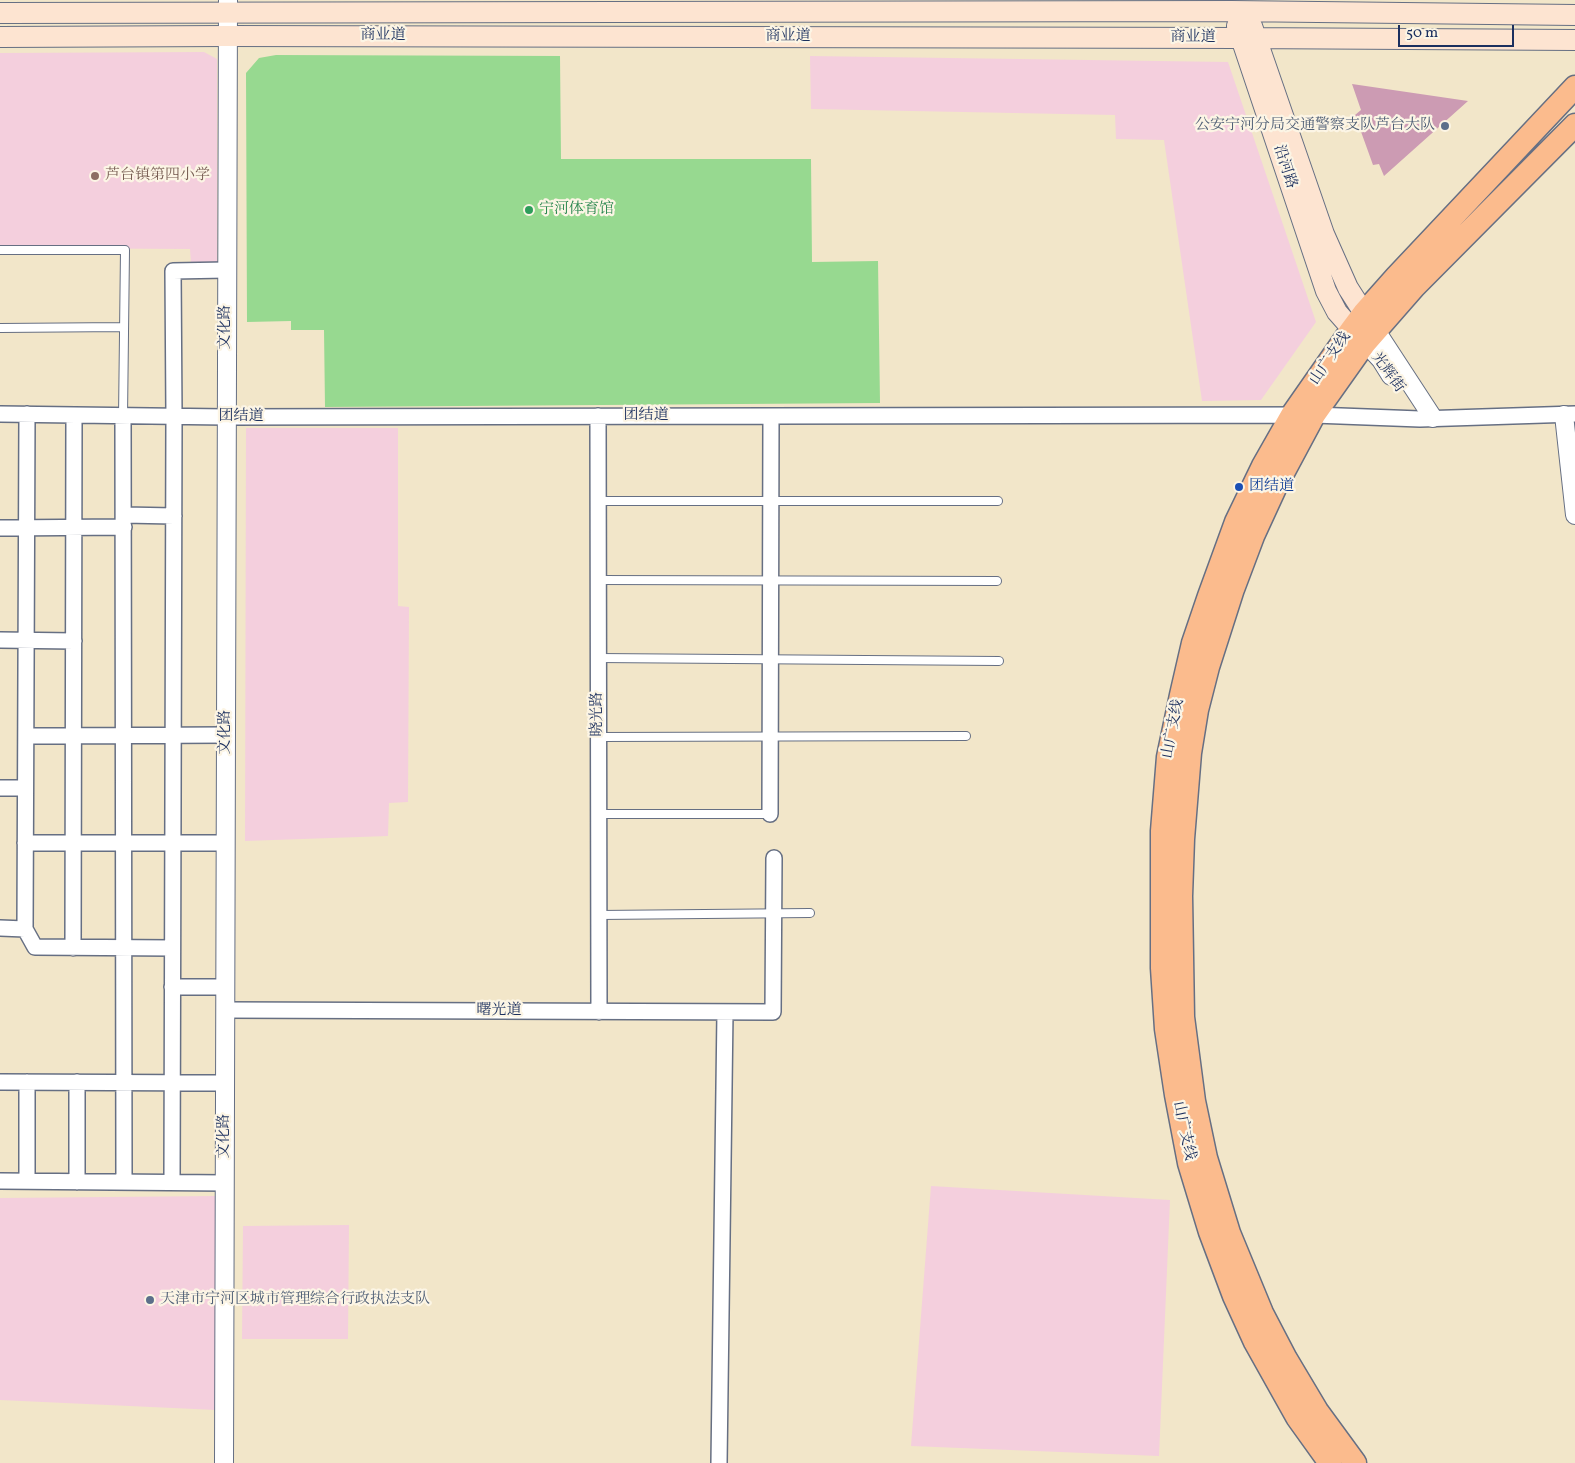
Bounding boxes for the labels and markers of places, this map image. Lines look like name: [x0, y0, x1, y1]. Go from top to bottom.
place label: 公安宁河分局交通警察支队芦台大队: [1195, 117, 1435, 135]
marker: 公安宁河分局交通警察支队芦台大队: [1439, 120, 1451, 132]
place label: 芦台镇第四小学: [105, 167, 210, 185]
marker: 芦台镇第四小学: [89, 170, 101, 182]
place label: 宁河体育馆: [539, 201, 614, 219]
marker: 宁河体育馆: [523, 204, 535, 216]
place label: 团结道: [1249, 478, 1294, 496]
marker: 团结道: [1233, 481, 1245, 493]
place label: 天津市宁河区城市管理综合行政执法支队: [160, 1291, 430, 1309]
marker: 天津市宁河区城市管理综合行政执法支队: [144, 1294, 156, 1306]

